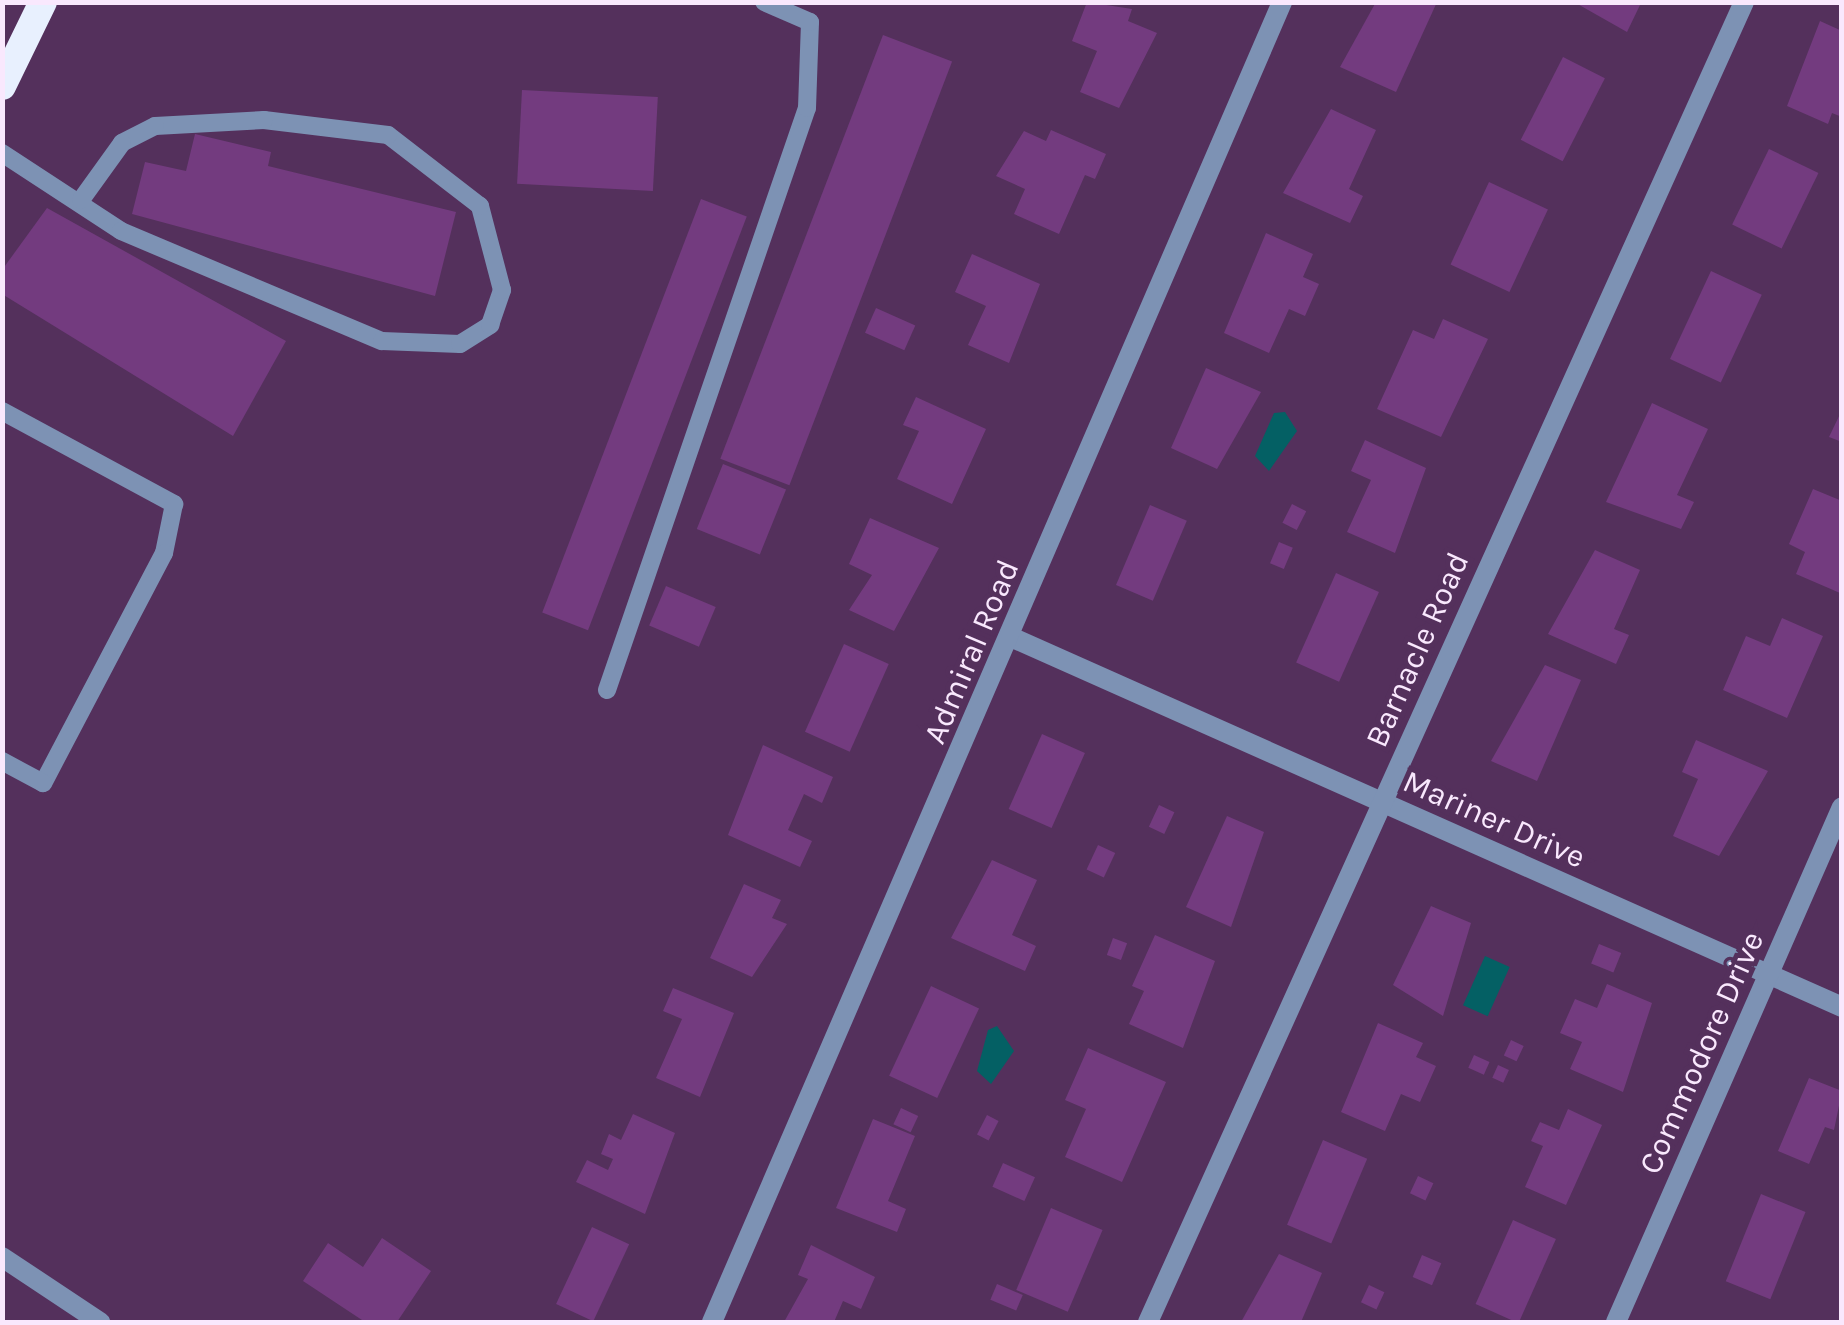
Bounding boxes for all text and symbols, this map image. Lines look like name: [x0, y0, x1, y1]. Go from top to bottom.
street label: Barnacle Road: [1358, 547, 1478, 753]
street label: Admiral Road: [916, 554, 1028, 750]
street label: Mariner Drive: [1397, 763, 1591, 877]
street label: Commodore Drive: [1631, 926, 1773, 1180]

